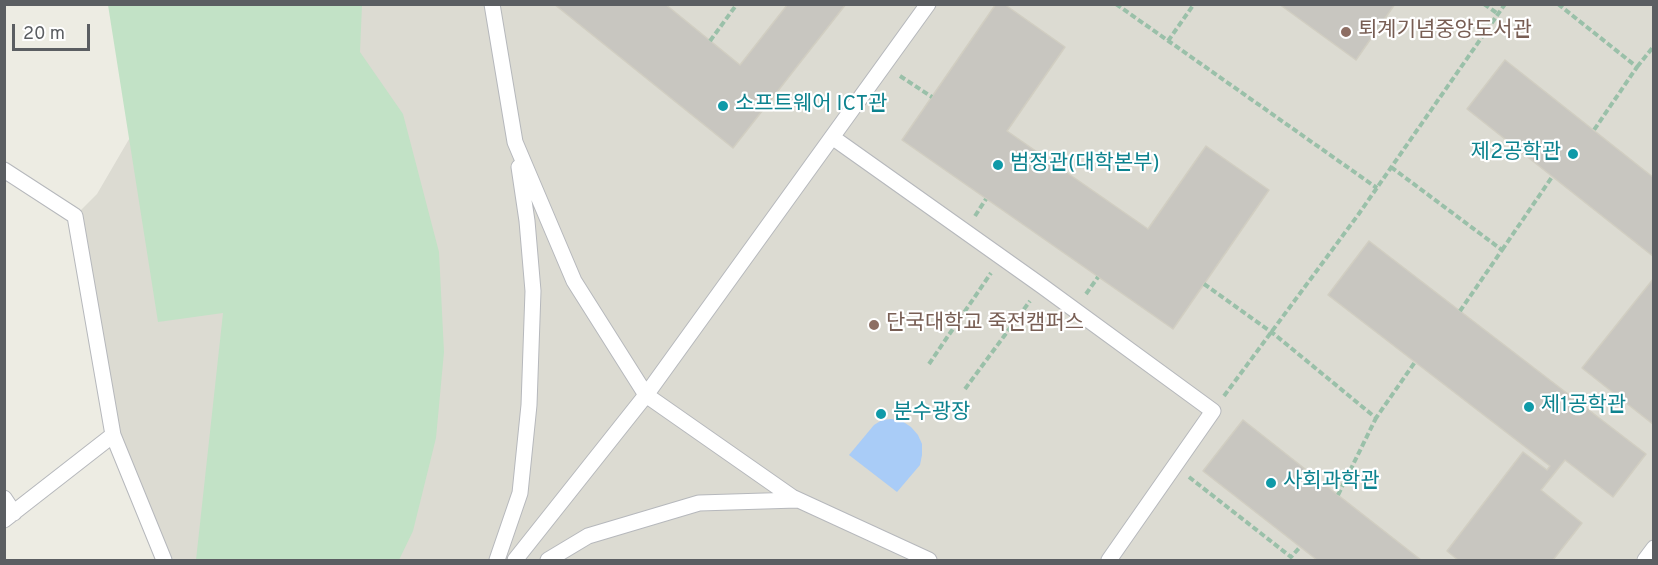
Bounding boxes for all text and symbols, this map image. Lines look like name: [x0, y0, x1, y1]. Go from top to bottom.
scale bar: [15, 12, 93, 50]
place label: 퇴계기념중앙도서관: [1358, 19, 1532, 45]
text: 20 m: [23, 23, 65, 46]
marker: 퇴계기념중앙도서관: [1339, 25, 1353, 39]
place label: 소프트웨어 ICT관: [735, 93, 887, 119]
marker: 소프트웨어 ICT관: [716, 99, 730, 113]
place label: 제2공학관: [1471, 141, 1561, 167]
marker: 제2공학관: [1566, 147, 1580, 161]
place label: 범정관(대학본부): [1010, 152, 1160, 178]
marker: 범정관(대학본부): [991, 158, 1005, 172]
place label: 단국대학교 죽전캠퍼스: [886, 312, 1084, 338]
marker: 단국대학교 죽전캠퍼스: [867, 318, 881, 332]
place label: 제1공학관: [1541, 394, 1626, 420]
marker: 제1공학관: [1522, 400, 1536, 414]
place label: 분수광장: [893, 401, 970, 427]
marker: 분수광장: [874, 407, 888, 421]
place label: 사회과학관: [1283, 470, 1380, 496]
marker: 사회과학관: [1264, 476, 1278, 490]

